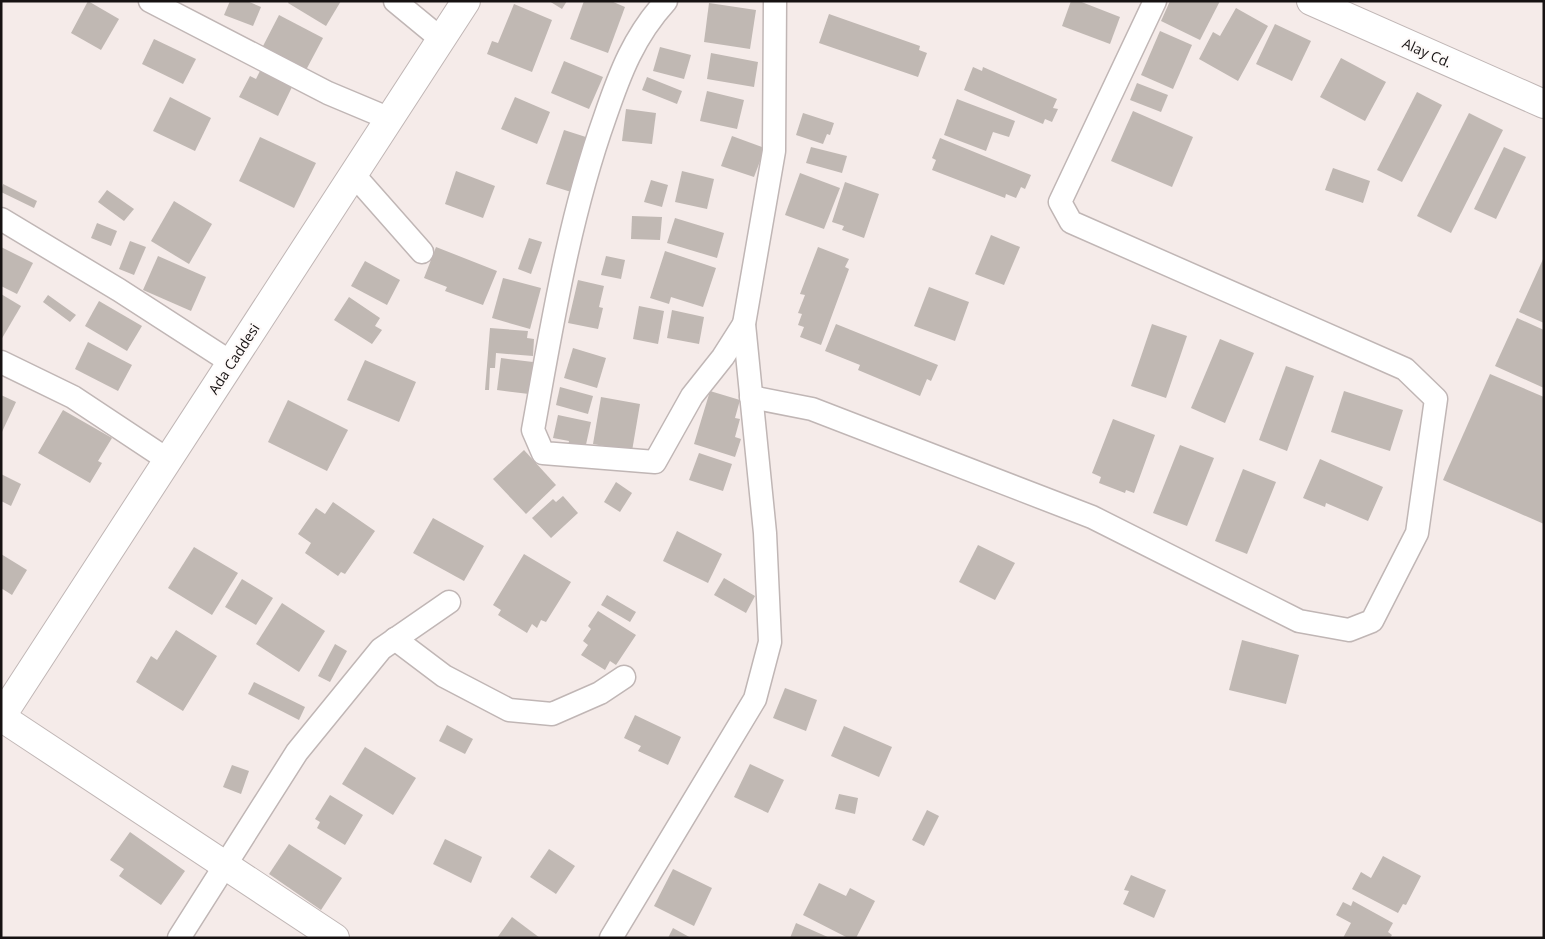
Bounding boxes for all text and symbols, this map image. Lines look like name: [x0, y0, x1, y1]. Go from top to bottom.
street label: Alay Cd.: [1400, 33, 1455, 72]
street label: Ada Caddesi: [204, 320, 264, 398]

